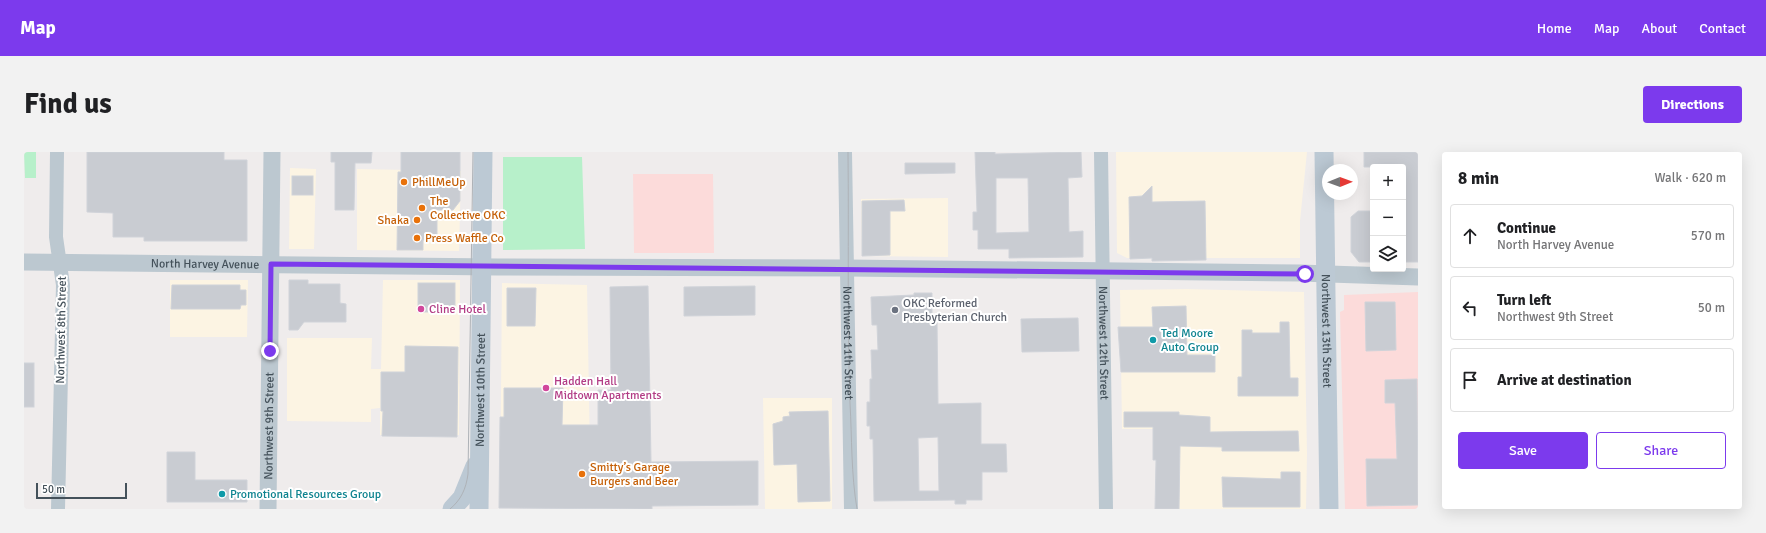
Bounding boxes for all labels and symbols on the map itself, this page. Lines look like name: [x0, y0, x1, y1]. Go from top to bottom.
north arrow: [1322, 164, 1358, 200]
place label: PhillMeUp: [412, 175, 466, 190]
marker: PhillMeUp: [399, 177, 409, 187]
place label: The Collective OKC: [430, 194, 505, 223]
marker: The Collective OKC: [417, 203, 427, 213]
place label: Shaka: [378, 213, 409, 228]
marker: Shaka: [412, 215, 422, 225]
place label: Press Waffle Co: [425, 231, 504, 246]
marker: Press Waffle Co: [412, 233, 422, 243]
street label: North Harvey Avenue: [151, 256, 259, 272]
route start: [1296, 265, 1314, 283]
street label: Northwest 13th Street: [1318, 274, 1334, 388]
street label: Northwest 8th Street: [53, 276, 70, 384]
street label: Northwest 11th Street: [839, 286, 856, 400]
street label: Northwest 12th Street: [1095, 286, 1111, 400]
place label: OKC Reformed Presbyterian Church: [903, 296, 1007, 325]
place label: Cline Hotel: [429, 302, 486, 317]
marker: Cline Hotel: [416, 304, 426, 314]
marker: OKC Reformed Presbyterian Church: [890, 305, 900, 315]
place label: Ted Moore Auto Group: [1161, 326, 1219, 355]
street label: Northwest 10th Street: [473, 333, 489, 447]
marker: Ted Moore Auto Group: [1148, 335, 1158, 345]
route end: [261, 342, 279, 360]
street label: Northwest 9th Street: [261, 372, 278, 480]
place label: Hadden Hall Midtown Apartments: [554, 374, 662, 403]
marker: Hadden Hall Midtown Apartments: [541, 383, 551, 393]
place label: Smitty’s Garage Burgers and Beer: [590, 460, 679, 489]
marker: Smitty’s Garage Burgers and Beer: [577, 469, 587, 479]
scale bar: [36, 481, 127, 500]
place label: Promotional Resources Group: [230, 487, 381, 502]
marker: Promotional Resources Group: [217, 489, 227, 499]

